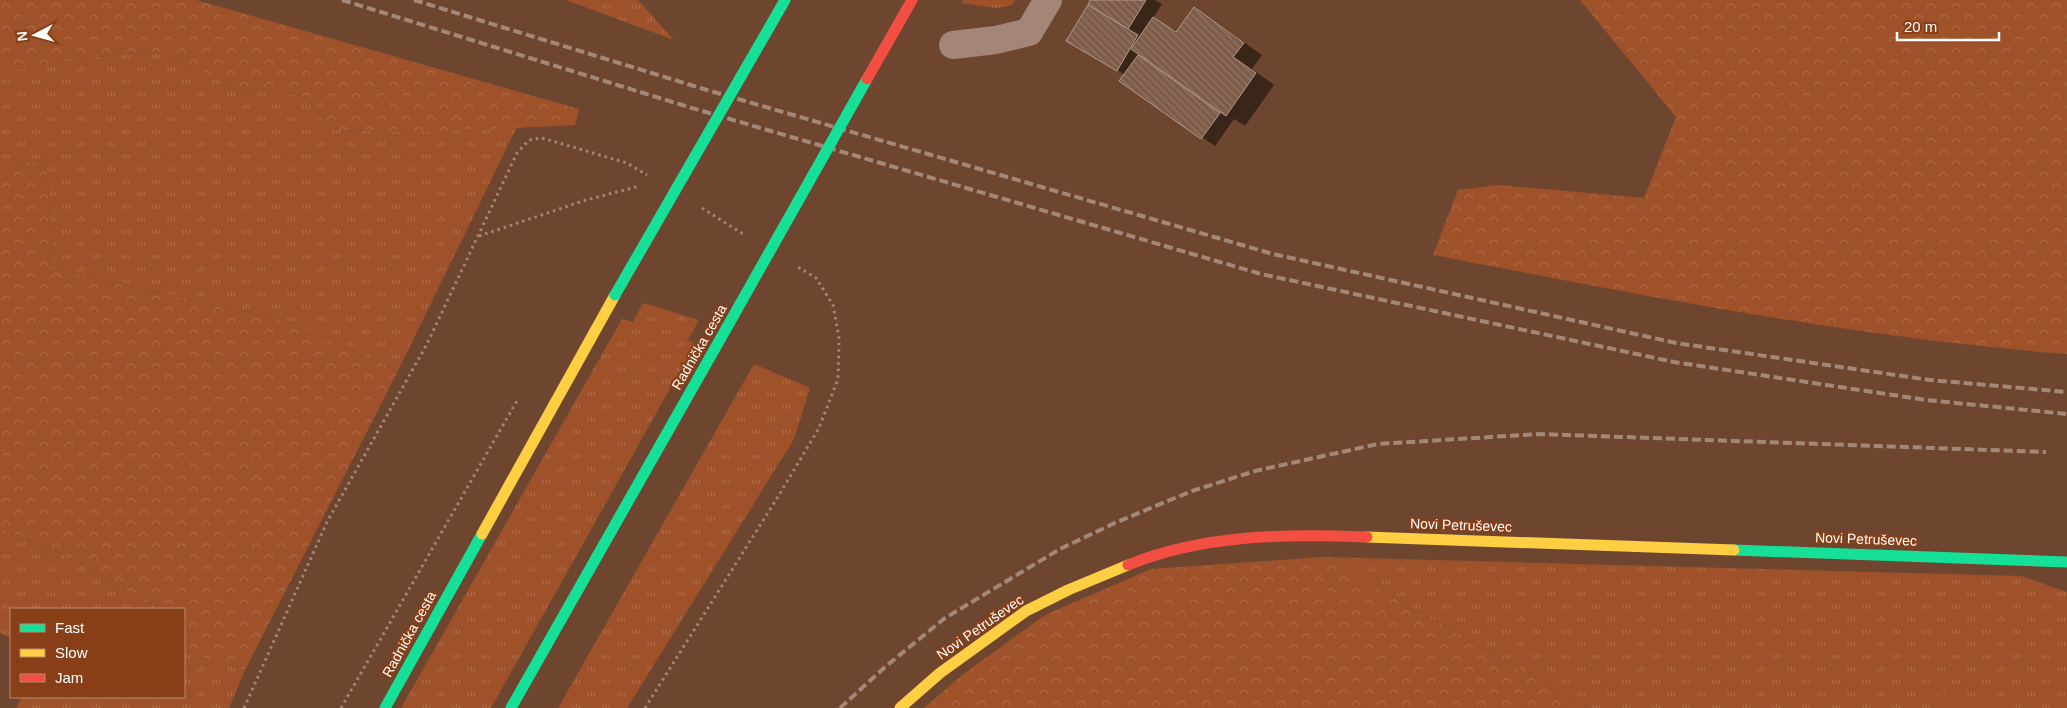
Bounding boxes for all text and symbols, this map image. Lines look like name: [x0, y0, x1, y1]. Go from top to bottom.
north arrow: [10, 10, 60, 60]
scale bar: [1897, 10, 2000, 42]
text: 20 m: [1904, 18, 1937, 35]
text: N: [14, 30, 31, 42]
street label: Radnička cesta: [668, 301, 730, 392]
street label: Novi Petruševec: [1410, 515, 1512, 535]
street label: Novi Petruševec: [1815, 529, 1917, 549]
street label: Radnička cesta: [379, 588, 439, 680]
street label: Novi Petruševec: [934, 591, 1026, 663]
legend: [10, 608, 185, 698]
text: Fast: [55, 619, 85, 636]
text: Slow: [55, 644, 88, 661]
text: Jam: [55, 669, 83, 686]

